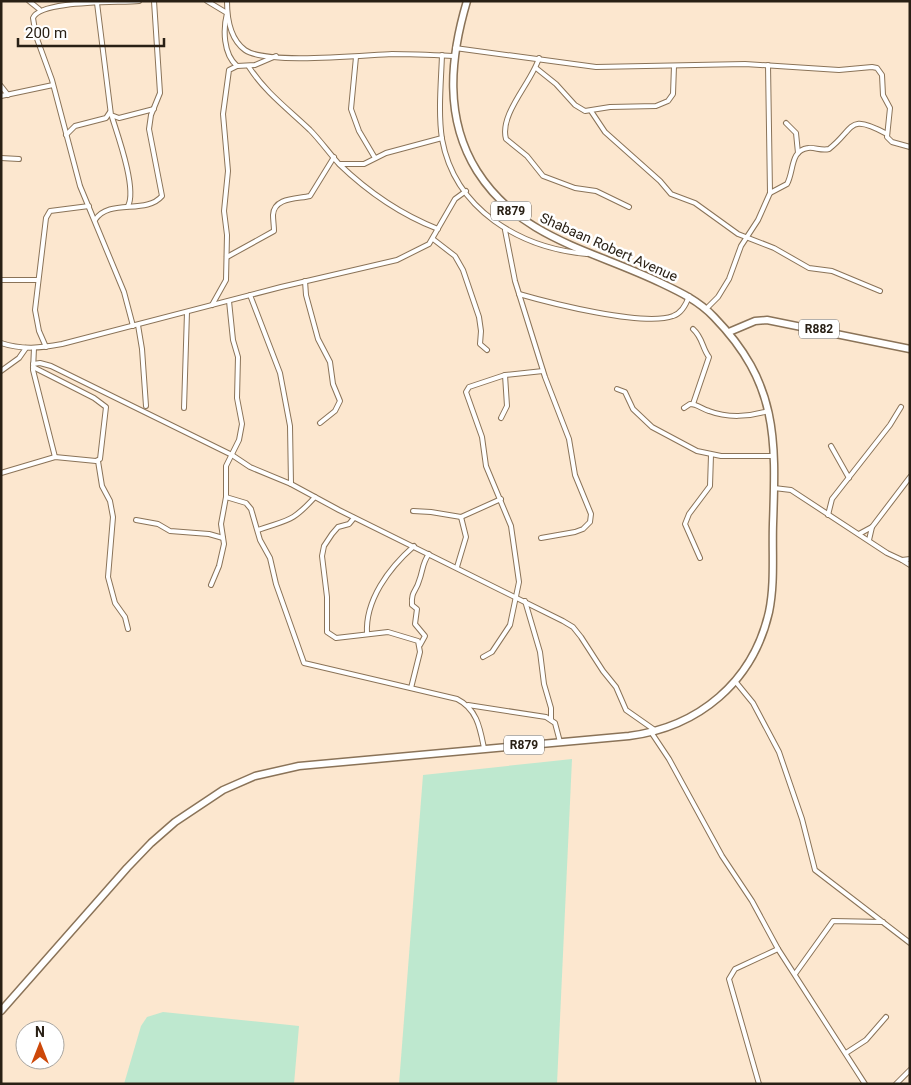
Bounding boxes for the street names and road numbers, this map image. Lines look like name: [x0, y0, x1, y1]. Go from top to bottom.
road number: R879: [491, 202, 531, 220]
street label: Shabaan Robert Avenue: [538, 209, 680, 285]
road number: R882: [799, 320, 839, 338]
road number: R879: [504, 736, 544, 754]

